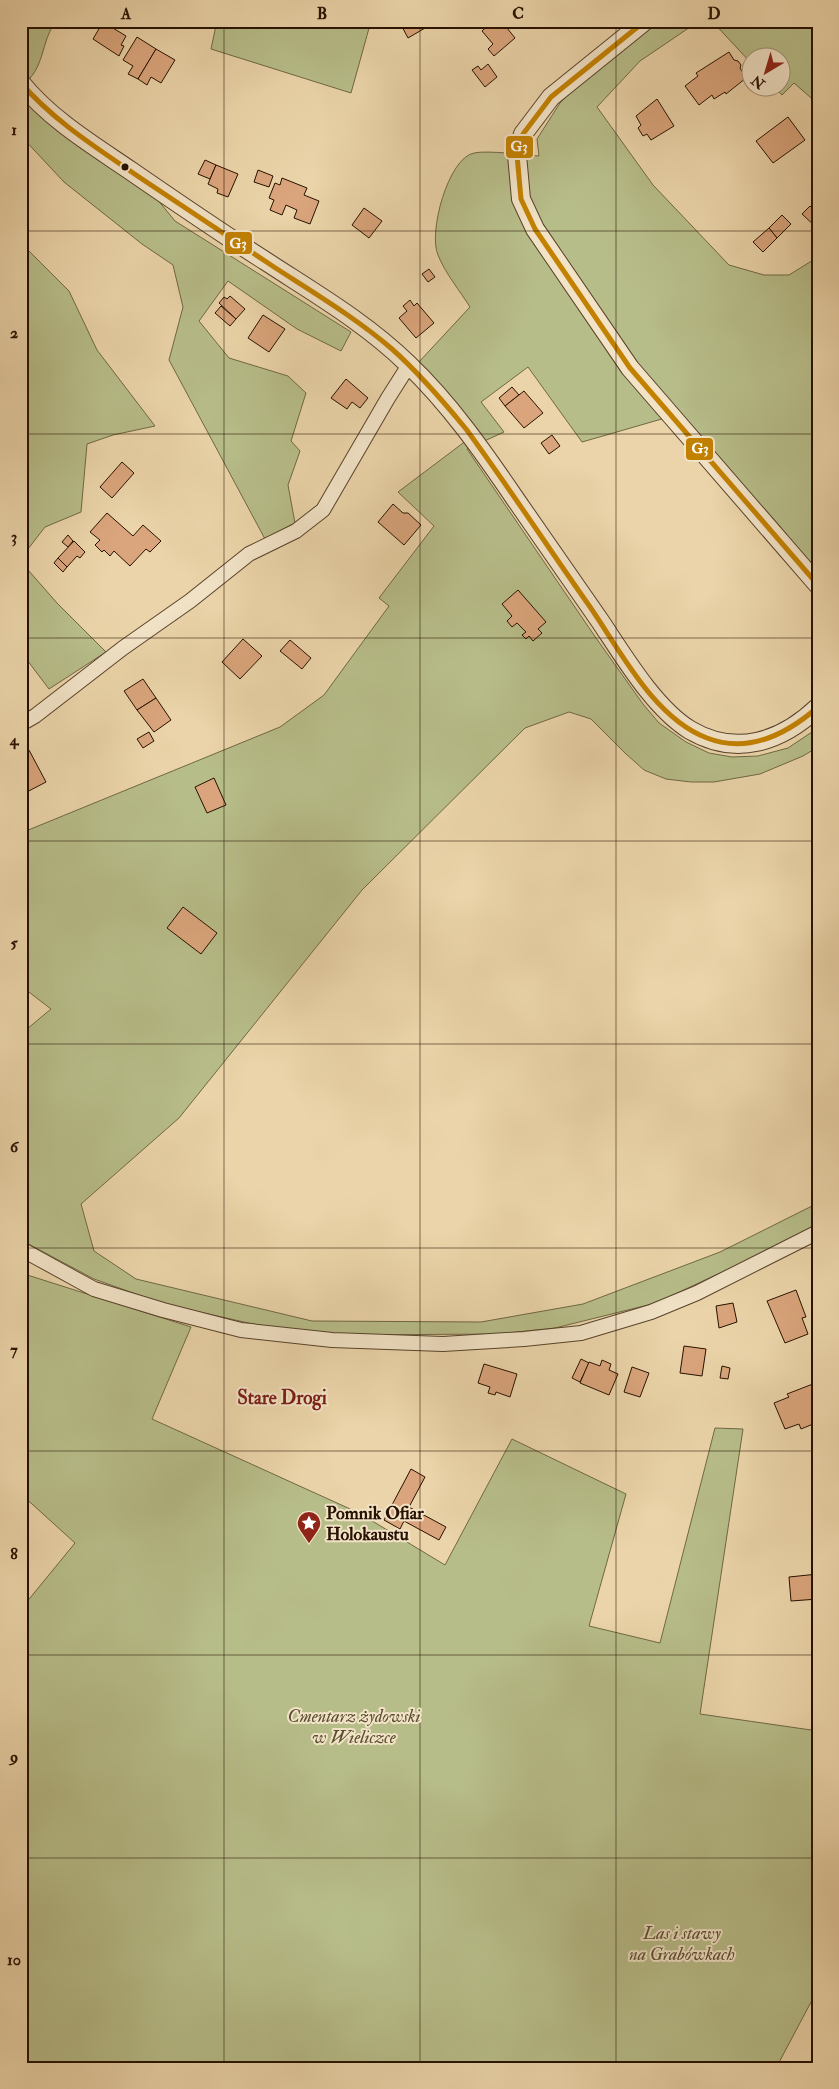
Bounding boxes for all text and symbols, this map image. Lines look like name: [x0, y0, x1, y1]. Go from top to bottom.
text: A: [120, 4, 132, 24]
text: B: [317, 4, 327, 24]
text: C: [512, 4, 524, 24]
text: D: [707, 4, 721, 24]
north arrow: [742, 48, 792, 98]
text: N: [748, 71, 769, 93]
text: 1: [11, 120, 17, 140]
line badge: G3: [505, 135, 534, 159]
text: G3: [510, 138, 528, 155]
unlabelled marker: [120, 162, 130, 172]
line badge: G3: [224, 231, 253, 255]
text: G3: [229, 235, 247, 252]
text: 2: [10, 323, 18, 343]
line badge: G3: [685, 437, 714, 461]
text: G3: [691, 440, 709, 457]
text: 3: [11, 527, 17, 547]
text: 4: [9, 730, 20, 750]
text: 5: [10, 933, 18, 953]
text: 6: [10, 1137, 20, 1157]
text: 7: [10, 1340, 18, 1360]
district label: Stare Drogi: [237, 1386, 327, 1411]
place label: Pomnik Ofiar Holokaustu: [326, 1502, 424, 1546]
place icon: Pomnik Ofiar Holokaustu: [296, 1510, 322, 1544]
text: 8: [10, 1544, 18, 1564]
park label: Cmentarz żydowski w Wieliczce: [288, 1705, 421, 1749]
text: 9: [8, 1747, 18, 1767]
park label: Las i stawy na Grabówkach: [629, 1922, 735, 1966]
text: 10: [7, 1950, 21, 1970]

